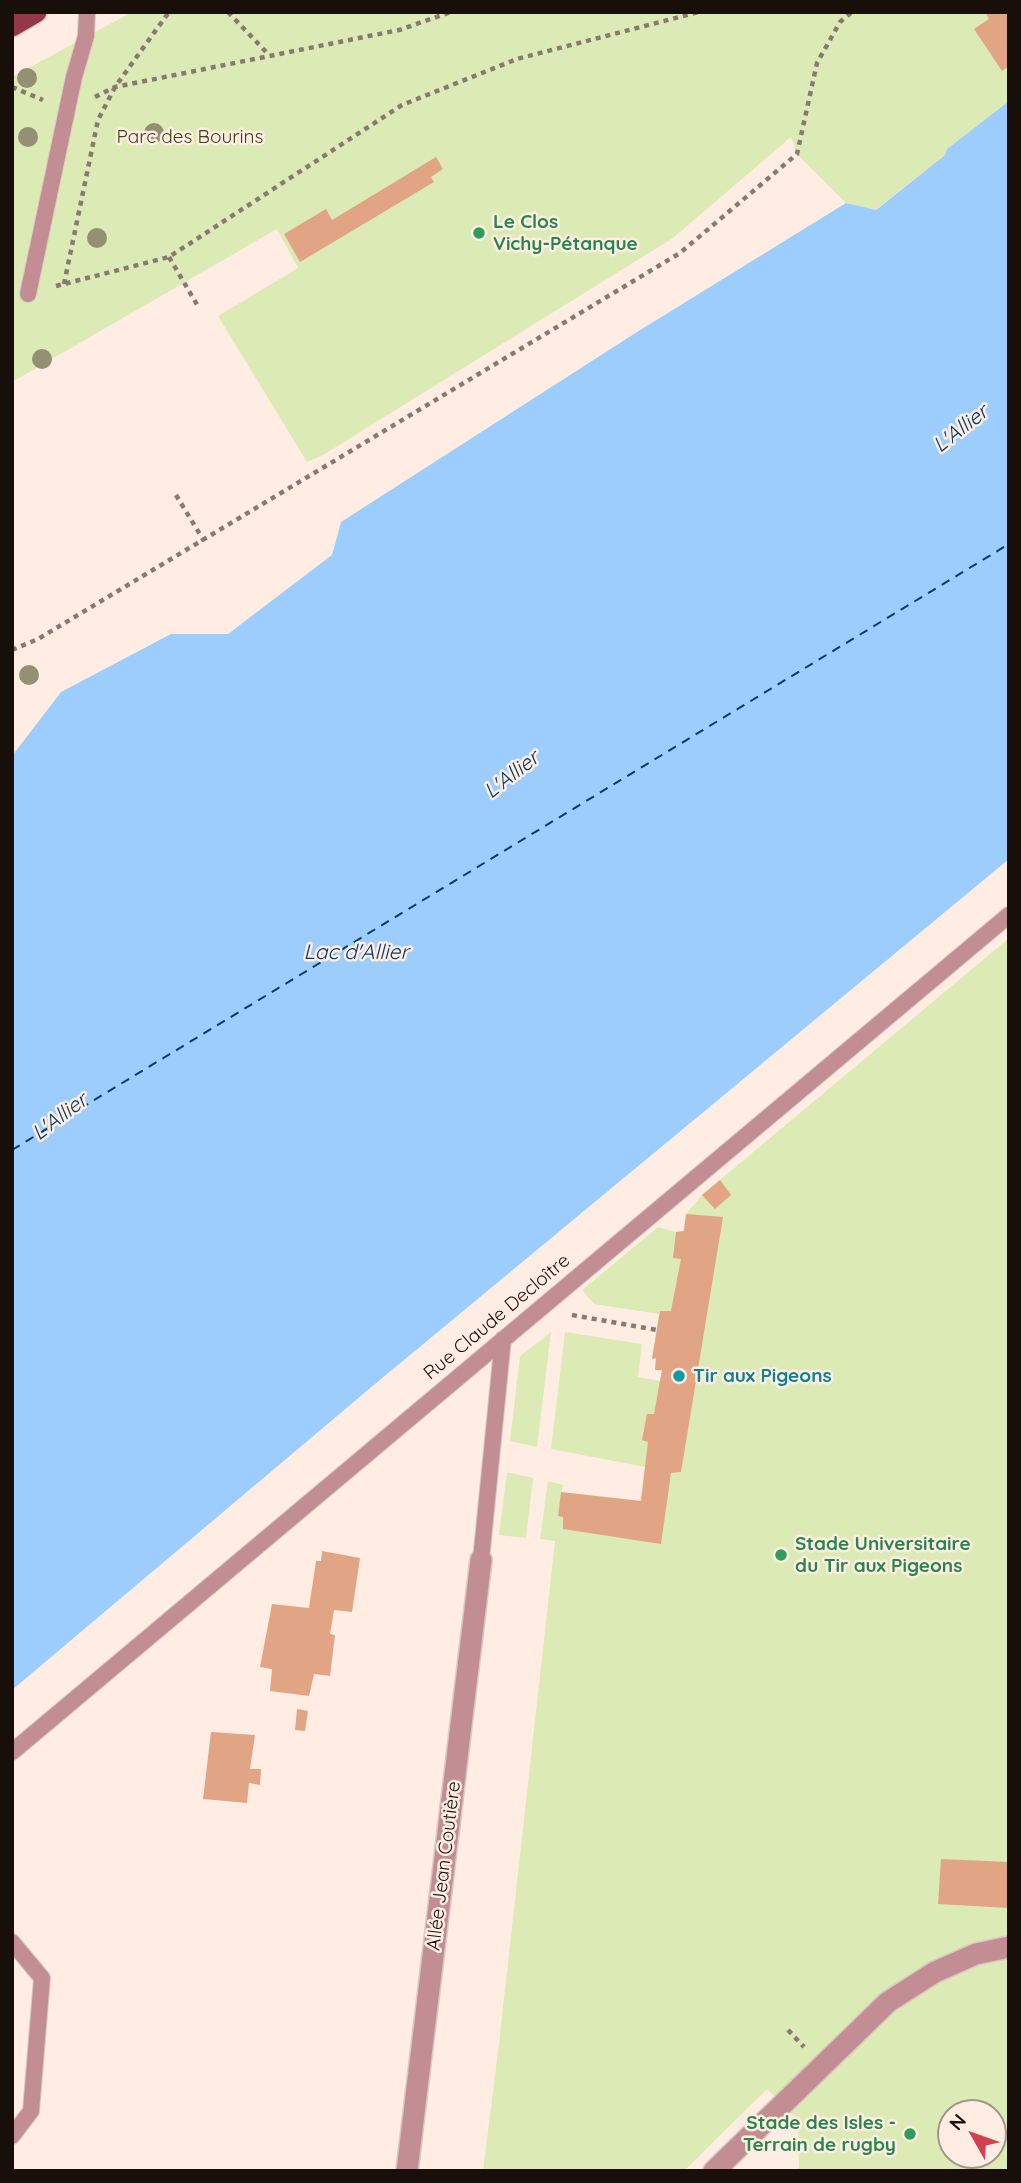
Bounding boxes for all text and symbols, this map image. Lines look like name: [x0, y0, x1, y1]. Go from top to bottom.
park label: Parc des Bourins: [117, 126, 263, 148]
place label: Le Clos Vichy-Pétanque: [493, 211, 638, 255]
marker: Le Clos Vichy-Pétanque: [471, 225, 487, 241]
water label: L'Allier: [928, 400, 994, 458]
water label: L'Allier: [479, 746, 545, 804]
water label: Lac d'Allier: [304, 940, 408, 966]
water label: L'Allier: [27, 1088, 93, 1146]
street label: Rue Claude Decloître: [419, 1249, 575, 1385]
place label: Tir aux Pigeons: [693, 1365, 832, 1387]
marker: Tir aux Pigeons: [671, 1368, 687, 1384]
place label: Stade Universitaire du Tir aux Pigeons: [795, 1533, 971, 1577]
marker: Stade Universitaire du Tir aux Pigeons: [773, 1547, 789, 1563]
street label: Allée Jean Coutière: [422, 1780, 466, 1952]
north arrow: [937, 2099, 1007, 2169]
text: N: [944, 2109, 971, 2135]
place label: Stade des Isles - Terrain de rugby: [743, 2112, 896, 2156]
marker: Stade des Isles - Terrain de rugby: [902, 2126, 918, 2142]

